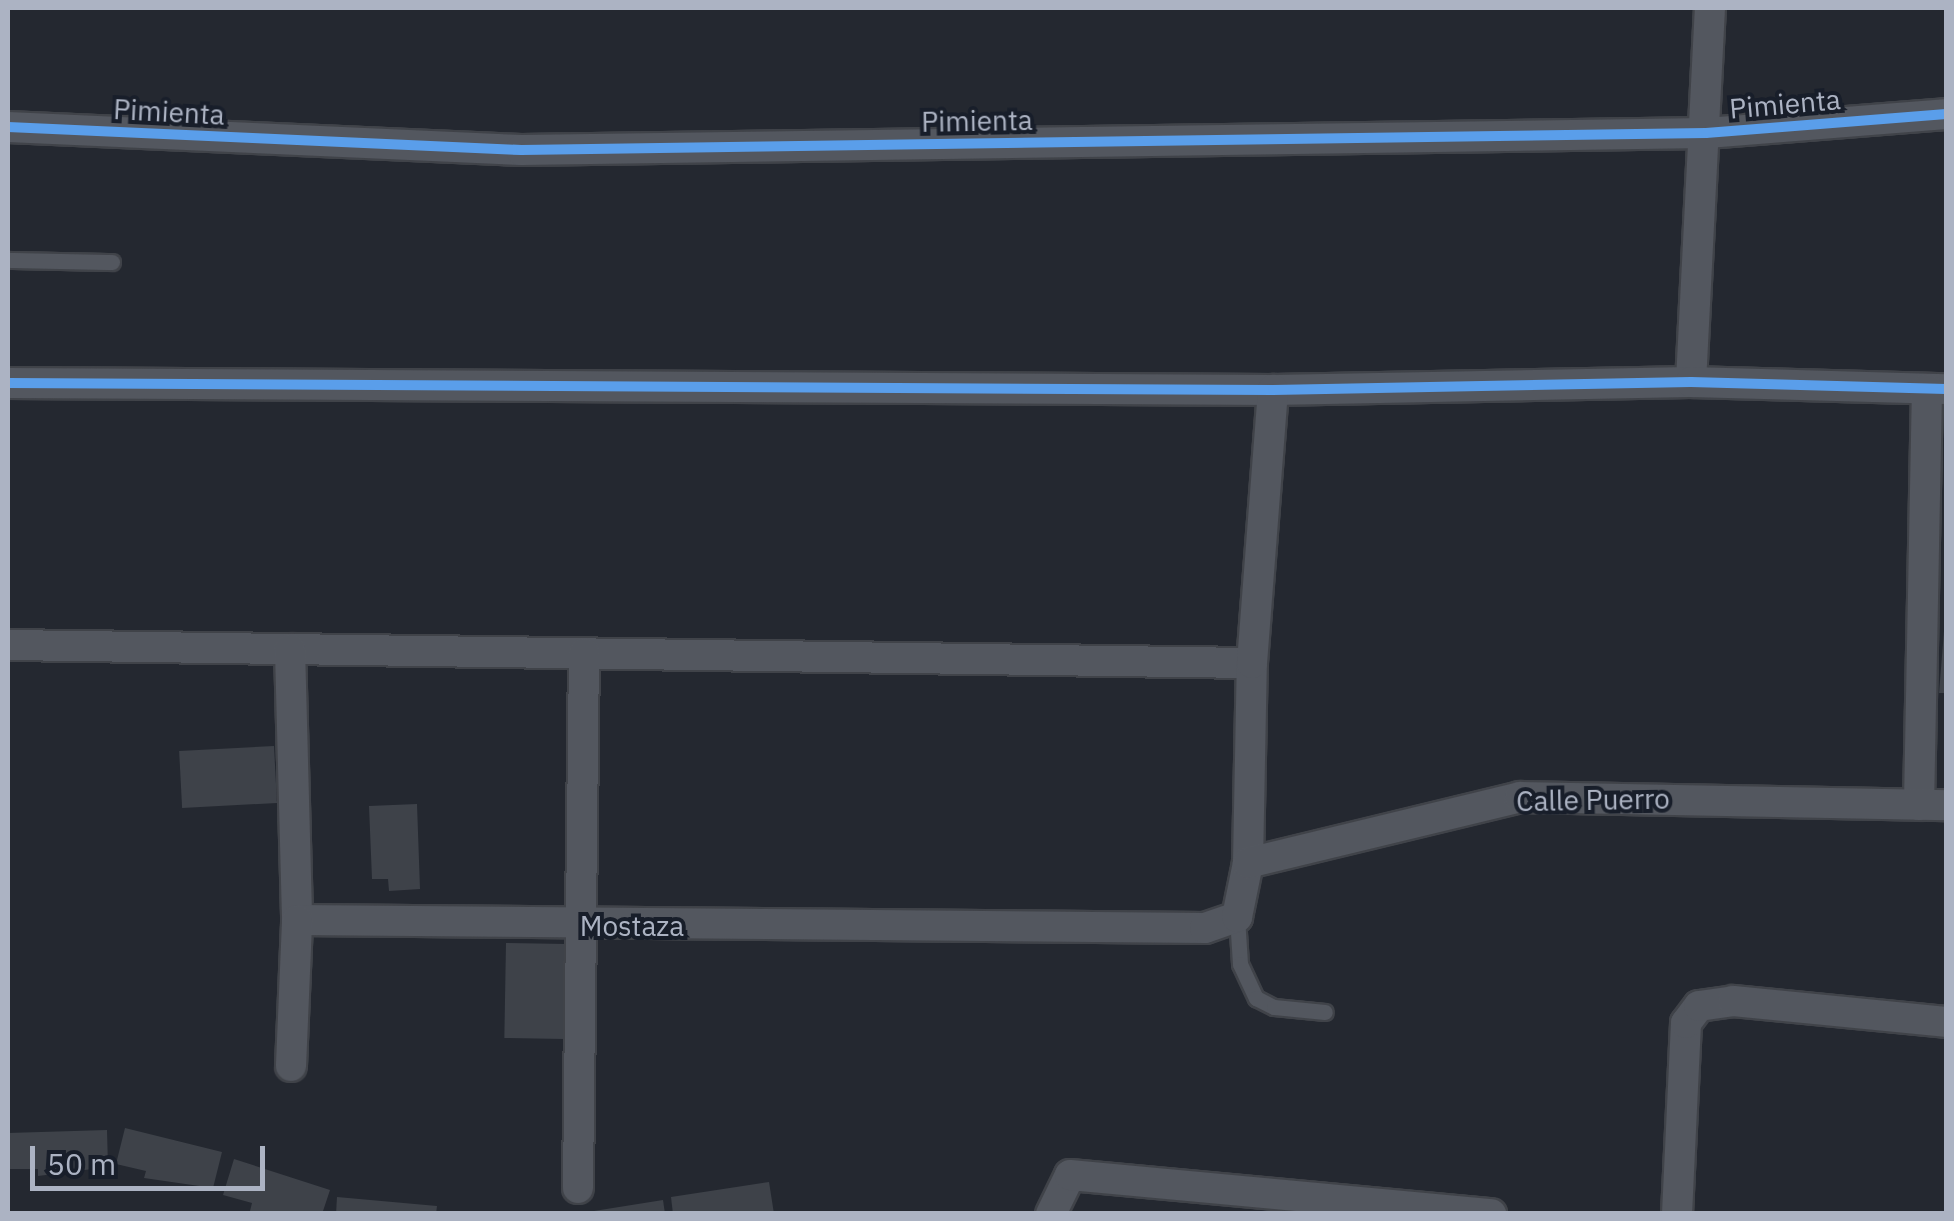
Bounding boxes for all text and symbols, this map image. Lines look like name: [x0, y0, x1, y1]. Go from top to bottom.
street label: Pimienta: [1728, 82, 1842, 126]
street label: Pimienta: [112, 92, 226, 132]
street label: Pimienta: [921, 103, 1033, 139]
street label: Calle Puerro: [1516, 782, 1670, 818]
street label: Mostaza: [580, 909, 684, 943]
scale bar: [35, 1126, 270, 1188]
text: 50 m: [47, 1144, 116, 1183]

